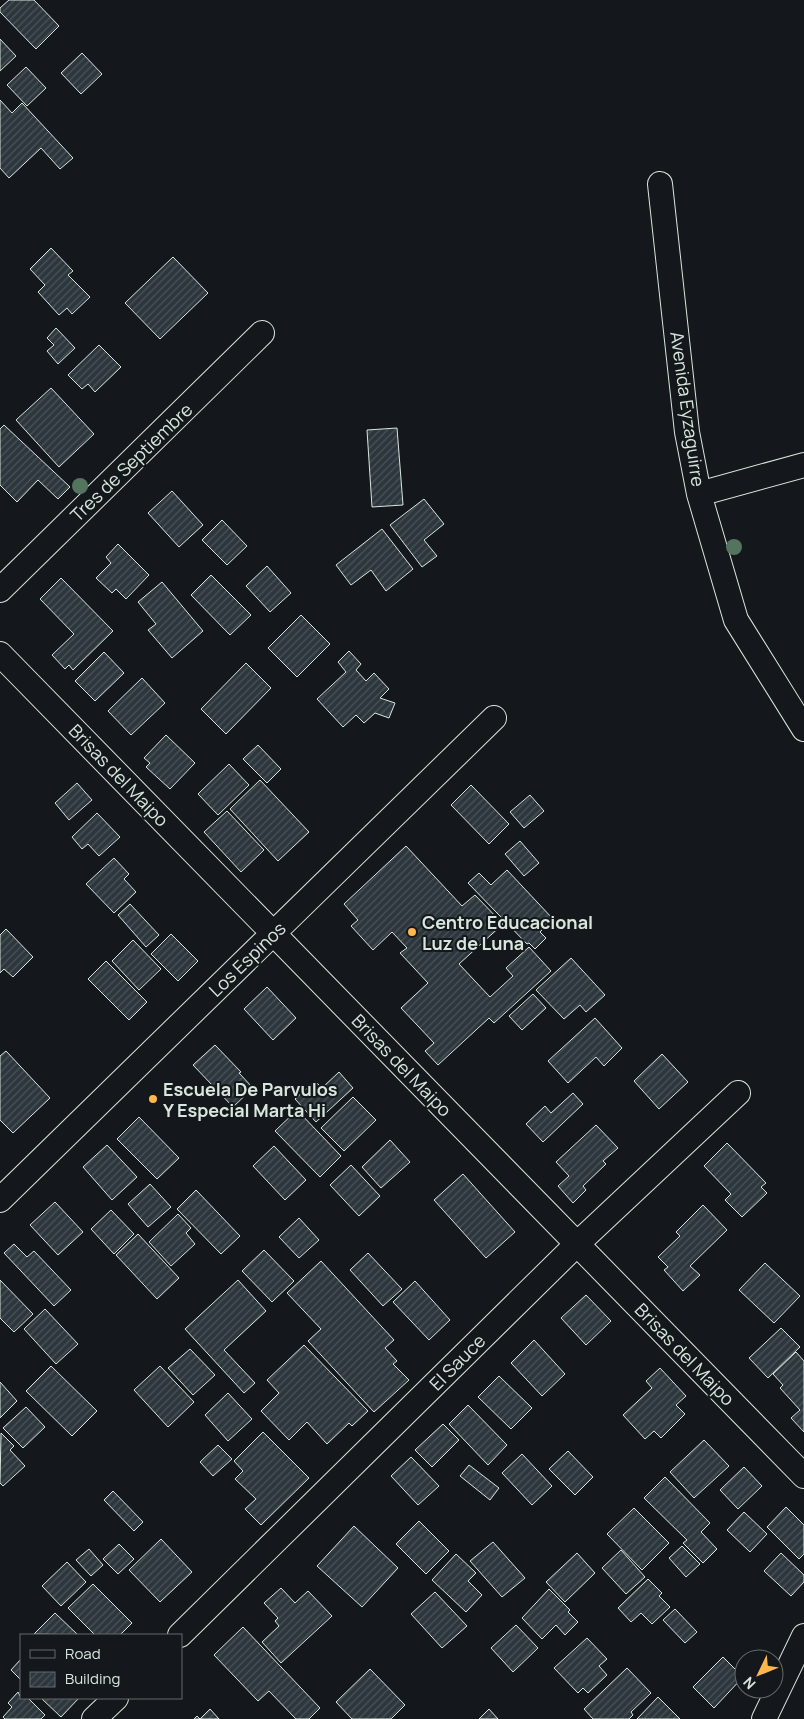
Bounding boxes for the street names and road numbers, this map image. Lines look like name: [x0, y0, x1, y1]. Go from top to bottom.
street label: Avenida Eyzaguirre: [665, 330, 711, 488]
street label: Tres de Septiembre: [65, 397, 197, 527]
street label: Brisas del Maipo: [64, 719, 174, 831]
street label: Los Espinos: [203, 916, 291, 1002]
street label: Brisas del Maipo: [347, 1009, 457, 1121]
street label: Brisas del Maipo: [630, 1298, 740, 1410]
street label: El Sauce: [424, 1329, 490, 1395]

